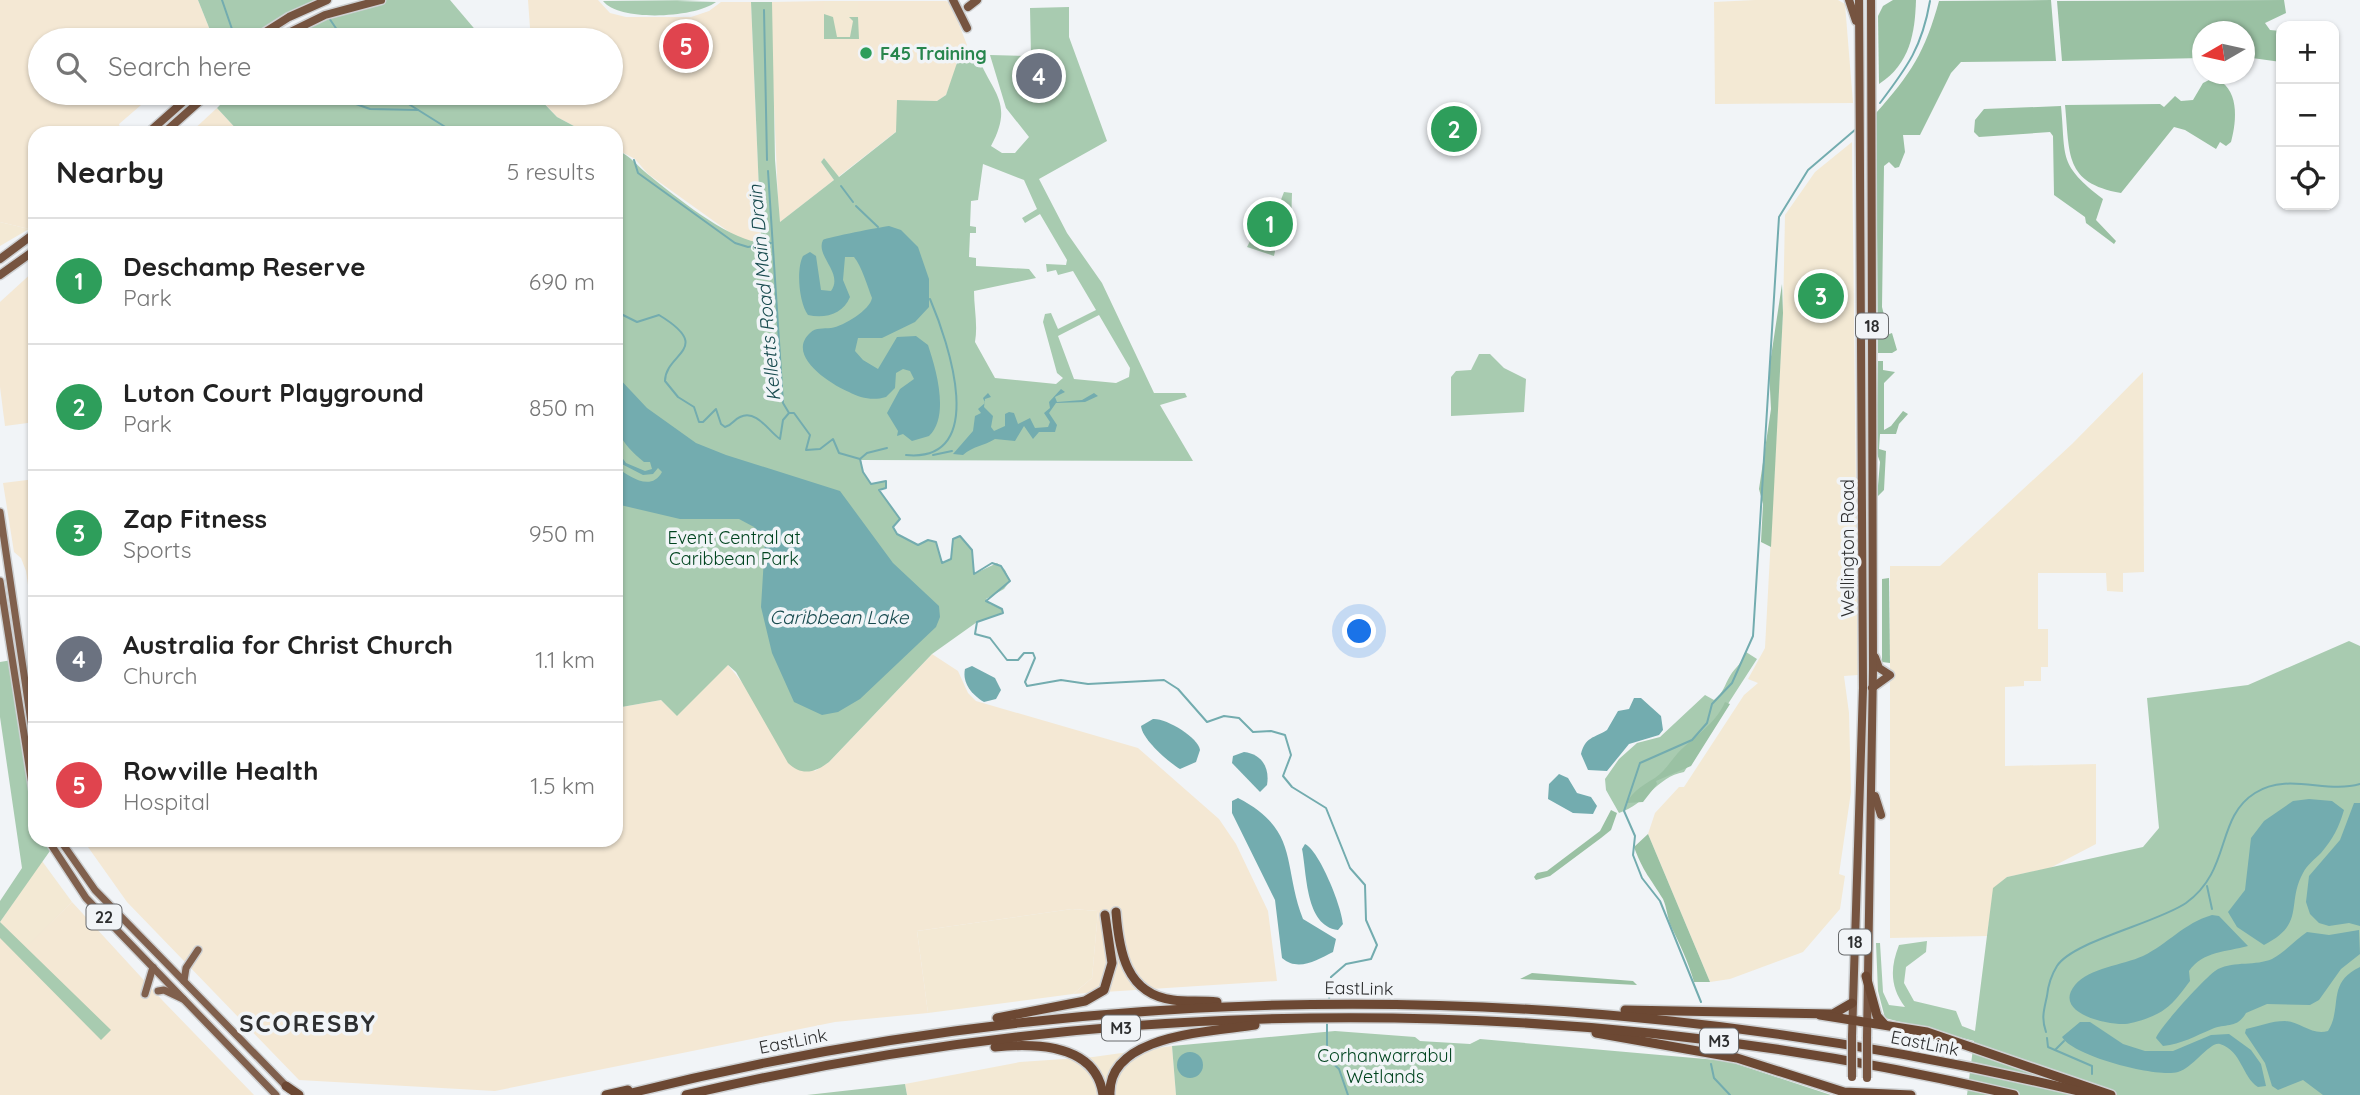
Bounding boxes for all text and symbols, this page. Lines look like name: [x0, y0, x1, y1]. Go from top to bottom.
pin: 5: [663, 20, 709, 72]
north arrow: [2192, 21, 2255, 84]
map controls: [2276, 21, 2339, 210]
button: +: [2276, 21, 2339, 84]
search box: [28, 28, 623, 105]
place label: F45 Training: [880, 42, 987, 65]
marker: F45 Training: [858, 45, 874, 61]
icon: search: [52, 48, 90, 86]
text: Search here: [108, 50, 252, 83]
pin: 4: [1016, 50, 1062, 102]
button: −: [2276, 84, 2339, 147]
pin: 2: [1431, 103, 1477, 155]
button: locate: [2276, 147, 2339, 210]
text: Nearby: [56, 153, 164, 191]
text: 5 results: [507, 157, 595, 186]
water label: Kelletts Road Main Drain: [743, 183, 785, 402]
pin: 1: [1247, 198, 1293, 250]
text: Deschamp Reserve: [123, 250, 366, 283]
text: 1: [75, 267, 83, 296]
text: 690 m: [529, 267, 595, 296]
pin: 3: [1798, 270, 1844, 322]
text: Park: [123, 283, 172, 312]
road number: 18: [1856, 314, 1888, 338]
text: Luton Court Playground: [123, 376, 424, 409]
text: 2: [72, 393, 86, 422]
text: 850 m: [529, 393, 595, 422]
text: Park: [123, 409, 172, 438]
street label: Wellington Road: [1836, 479, 1859, 617]
text: Zap Fitness: [123, 502, 267, 535]
text: 3: [73, 519, 85, 548]
text: 950 m: [529, 519, 595, 548]
park label: Event Central at Caribbean Park: [667, 526, 801, 570]
text: Sports: [123, 535, 192, 564]
water label: Caribbean Lake: [770, 605, 910, 629]
your location: [1342, 614, 1376, 648]
text: Australia for Christ Church: [123, 628, 453, 661]
text: 4: [72, 645, 86, 674]
text: 1.1 km: [535, 645, 595, 674]
text: Church: [123, 661, 198, 690]
text: Rowville Health: [123, 754, 318, 787]
text: 5: [72, 771, 86, 800]
text: 1.5 km: [530, 771, 595, 800]
text: Hospital: [123, 787, 210, 816]
road number: 22: [86, 904, 122, 930]
road number: 18: [1839, 930, 1871, 954]
street label: EastLink: [1324, 976, 1394, 1000]
district label: SCORESBY: [239, 1008, 377, 1038]
road number: M3: [1102, 1016, 1140, 1040]
street label: EastLink: [757, 1023, 829, 1059]
street label: EastLink: [1889, 1025, 1961, 1061]
road number: M3: [1700, 1028, 1738, 1054]
park label: Corhanwarrabul Wetlands: [1317, 1044, 1453, 1088]

